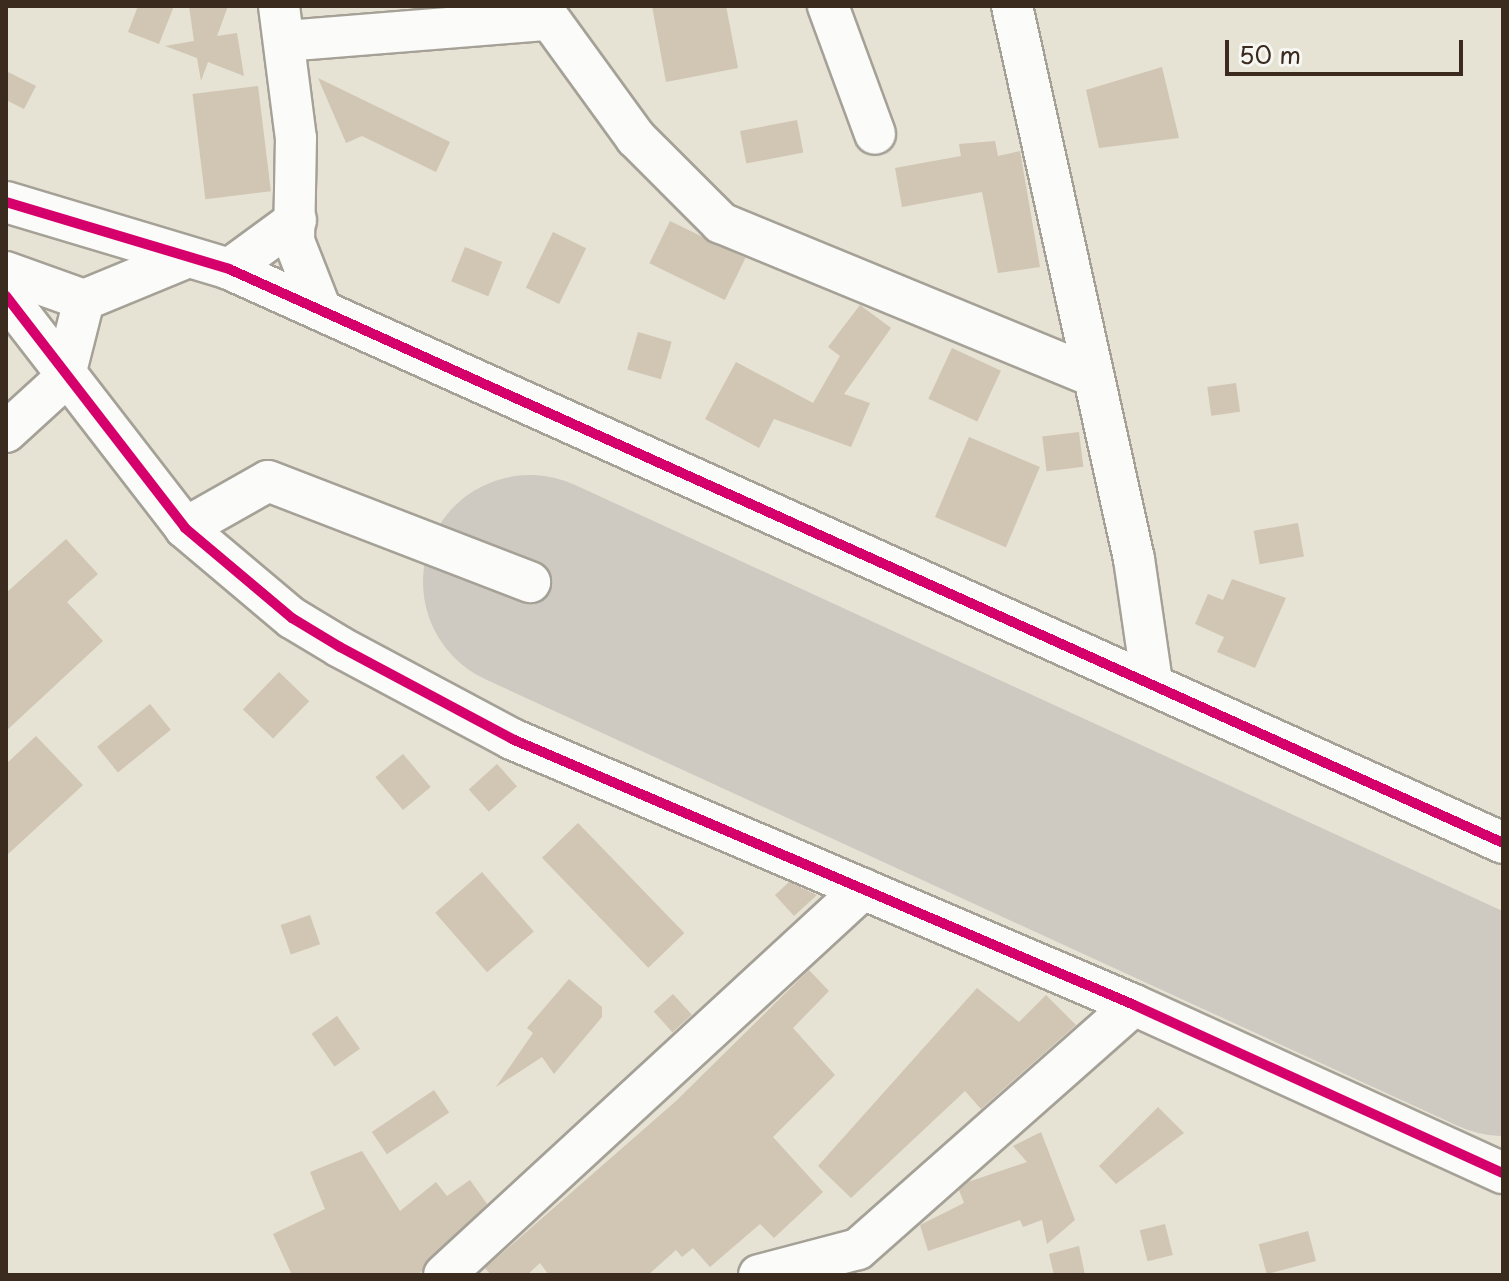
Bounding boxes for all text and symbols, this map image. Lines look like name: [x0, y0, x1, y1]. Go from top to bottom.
scale bar: [1229, 24, 1467, 74]
text: 50 m: [1239, 36, 1301, 72]

